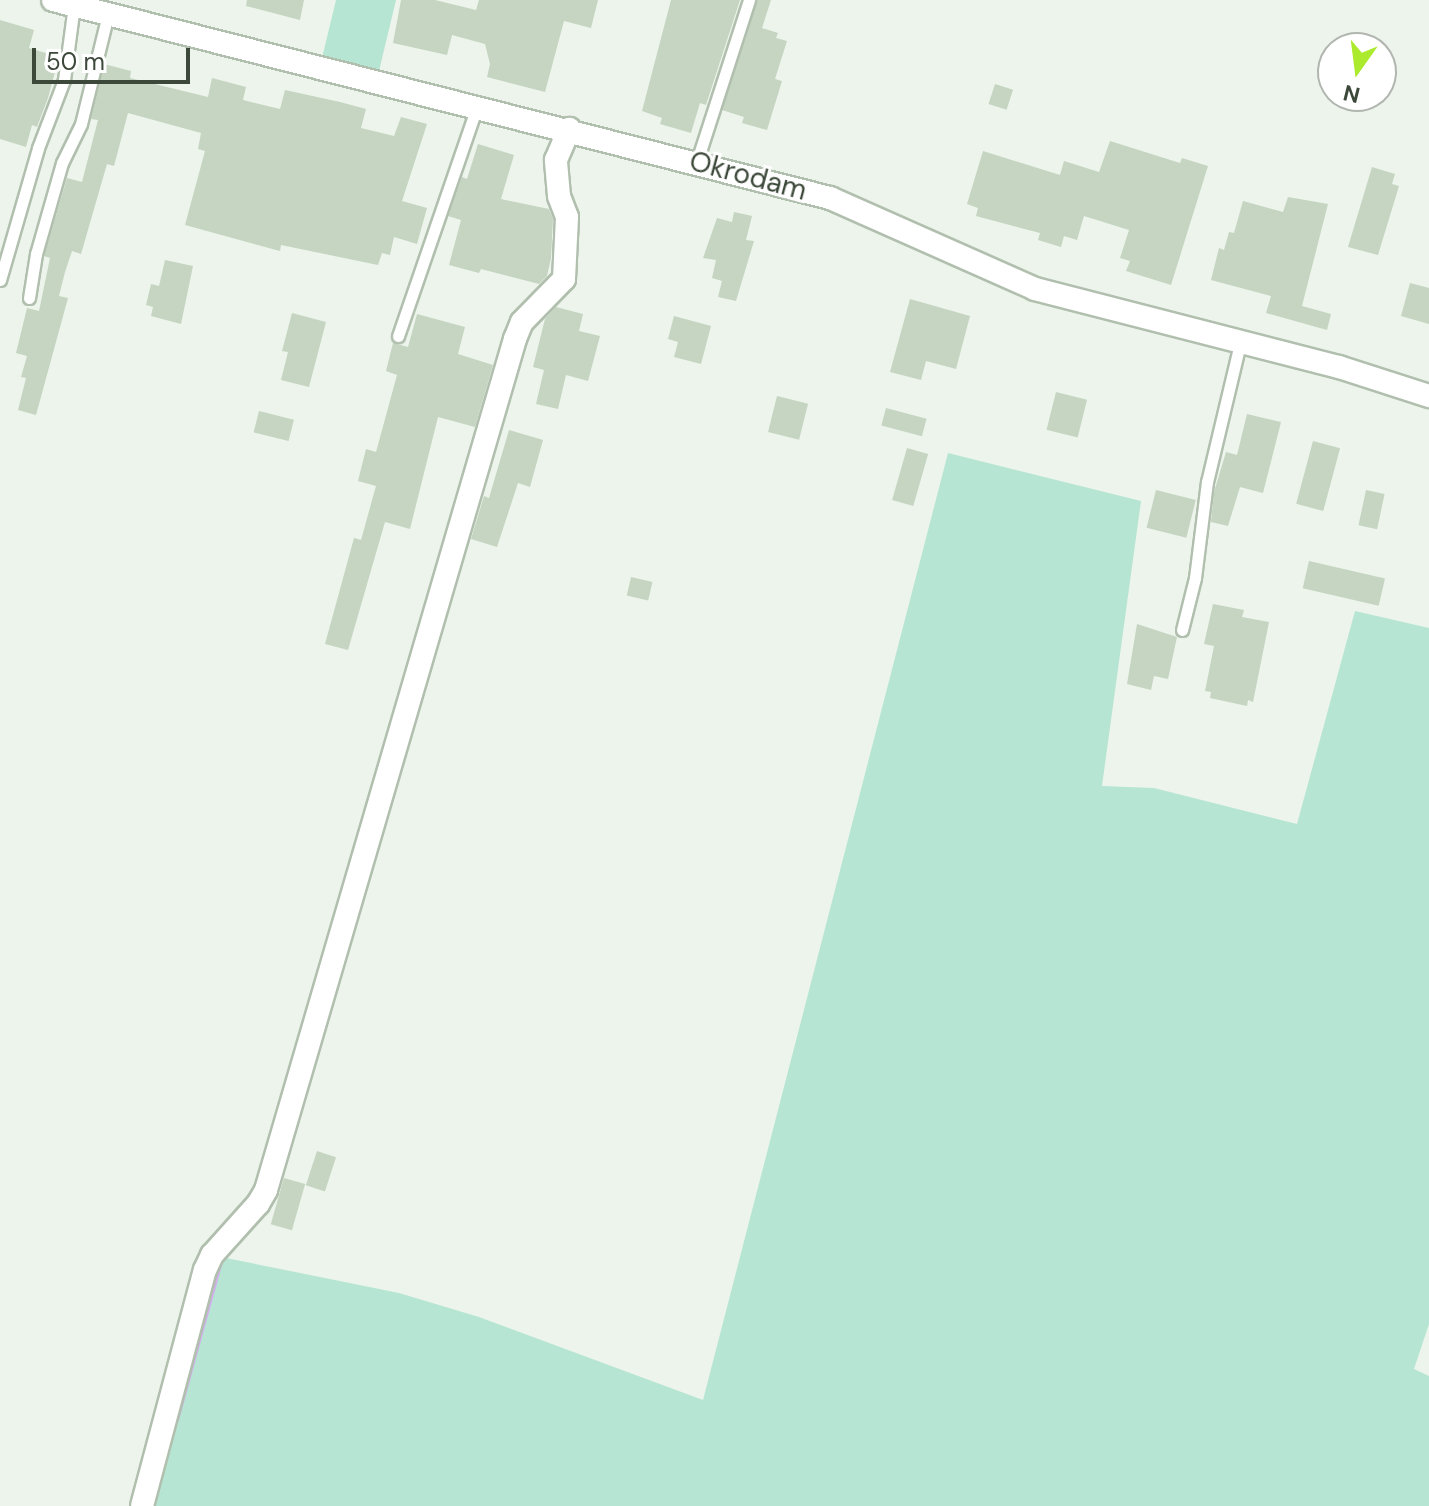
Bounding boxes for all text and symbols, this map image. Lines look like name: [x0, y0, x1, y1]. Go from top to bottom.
scale bar: [36, 32, 194, 82]
north arrow: [1317, 32, 1397, 112]
text: 50 m: [46, 46, 105, 77]
text: N: [1340, 78, 1363, 110]
street label: Okrodam: [686, 144, 810, 208]

